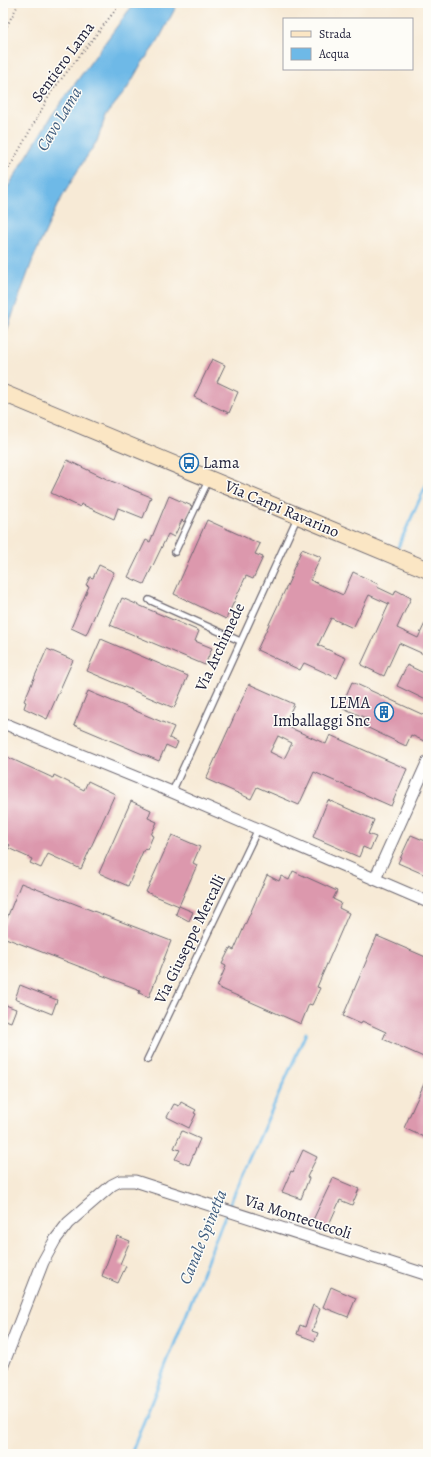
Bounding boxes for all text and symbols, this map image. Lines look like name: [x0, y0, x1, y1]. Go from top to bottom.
street label: Sentiero Lama: [26, 17, 100, 107]
legend: [283, 18, 413, 70]
text: Strada: [319, 26, 352, 42]
text: Acqua: [318, 46, 349, 62]
water label: Cavo Lama: [31, 83, 87, 155]
bus stop icon: Lama: [178, 452, 200, 474]
place label: Lama: [203, 452, 240, 474]
street label: Via Carpi Ravarino: [220, 475, 343, 543]
street label: Via Archimede: [189, 599, 250, 696]
place label: LEMA Imballaggi Snc: [273, 692, 371, 732]
building icon: LEMA Imballaggi Snc: [373, 701, 395, 723]
street label: Via Giuseppe Mercalli: [149, 871, 231, 1008]
water label: Canale Spinetta: [174, 1186, 232, 1288]
street label: Via Montecuccoli: [241, 1189, 354, 1245]

